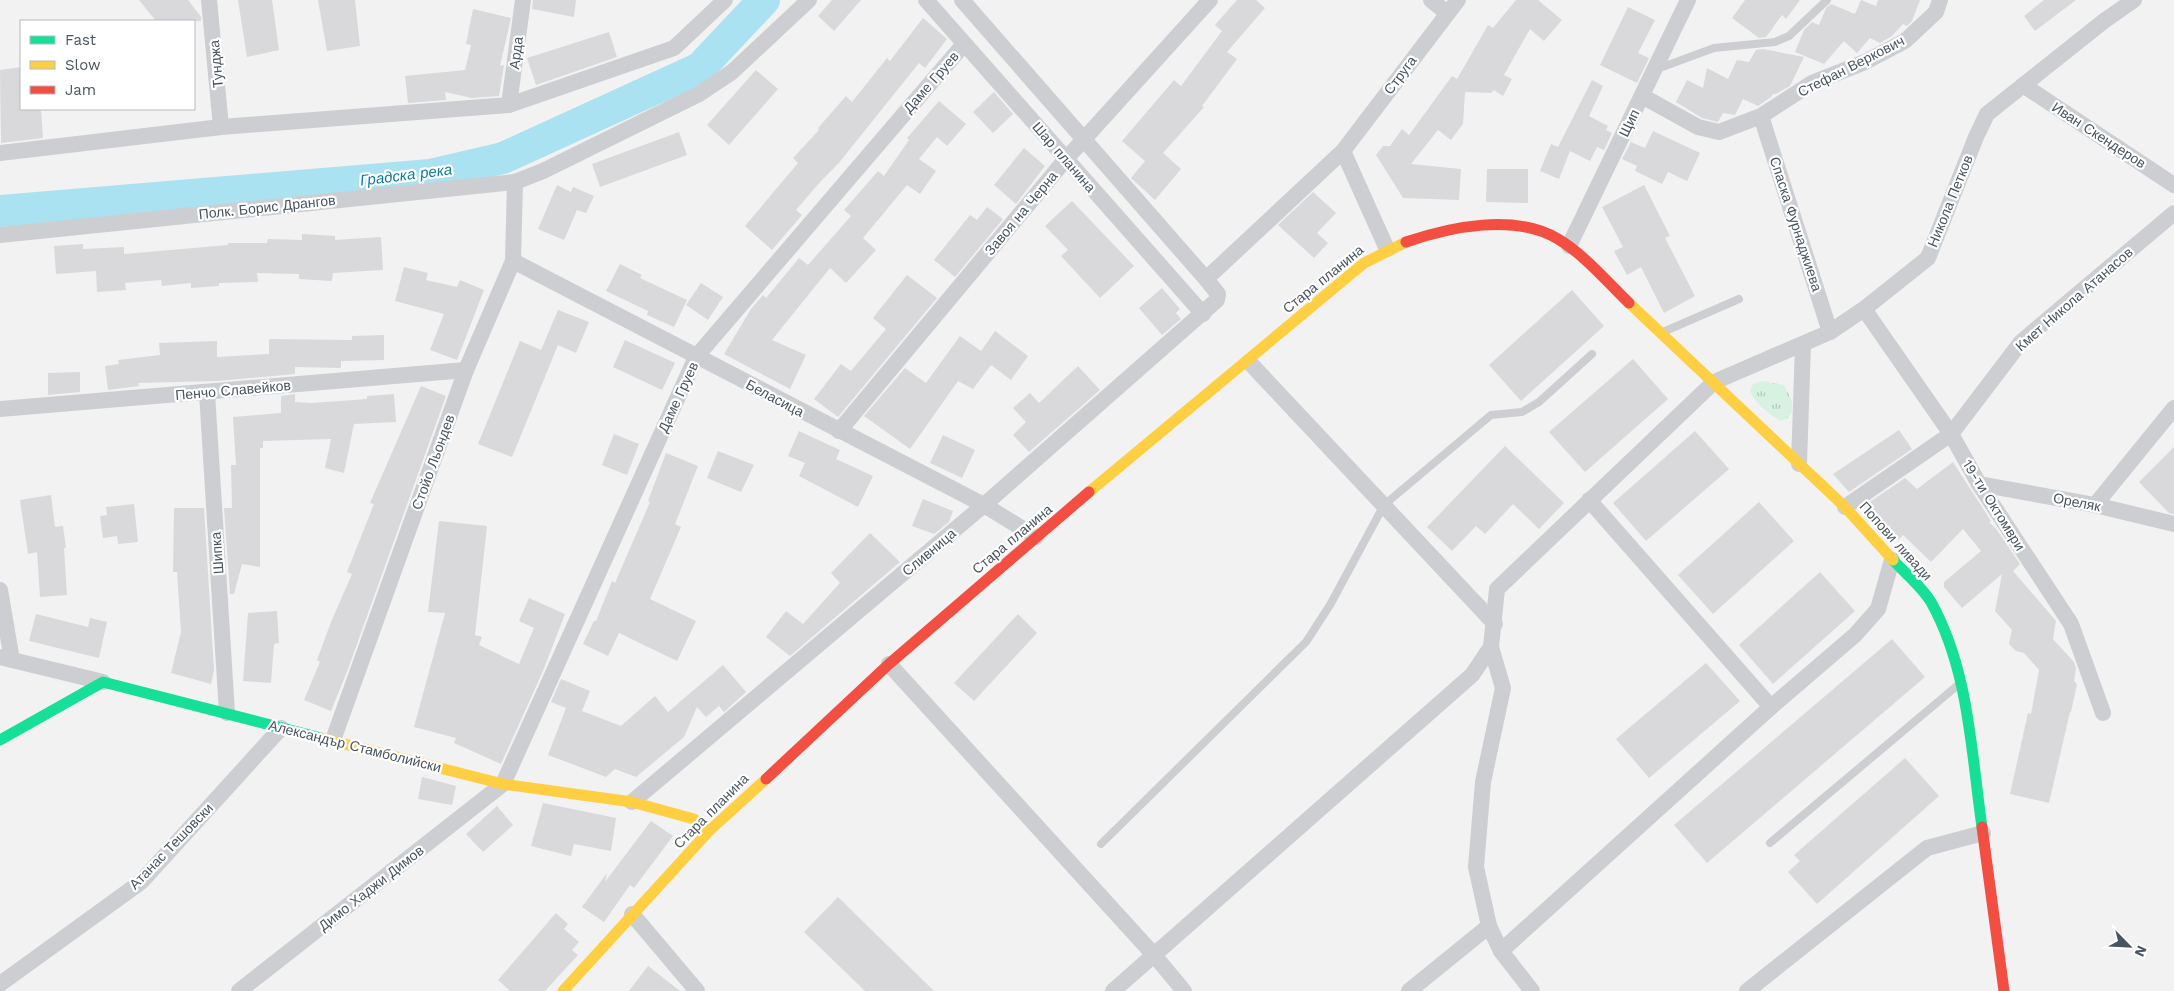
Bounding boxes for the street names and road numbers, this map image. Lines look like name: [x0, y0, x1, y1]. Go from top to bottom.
street label: Стефан Веркович: [1795, 32, 1907, 100]
street label: Арда: [506, 36, 526, 70]
street label: Тунджа: [206, 39, 226, 89]
street label: Даме Груев: [900, 48, 962, 116]
street label: Струга: [1380, 53, 1420, 97]
street label: Иван Скендеров: [2049, 99, 2149, 171]
street label: Щип: [1616, 107, 1642, 139]
street label: Шар планина: [1029, 119, 1099, 196]
street label: Никола Петков: [1924, 153, 1976, 249]
street label: Спаска Фурнаджиева: [1767, 155, 1825, 293]
street label: Завоя на Черна: [981, 168, 1061, 258]
street label: Полк. Борис Дрангов: [198, 192, 336, 222]
street label: Стара планина: [1279, 241, 1367, 316]
street label: Кмет Никола Атанасов: [2012, 244, 2136, 354]
street label: Даме Груев: [655, 359, 701, 435]
street label: Беласица: [743, 376, 807, 420]
street label: Пенчо Славейков: [175, 377, 291, 403]
street label: Стойо Льондев: [408, 412, 458, 512]
street label: 19-ти Октомври: [1960, 457, 2028, 553]
street label: Ореляк: [2052, 490, 2103, 515]
street label: Попови ливади: [1856, 498, 1936, 584]
street label: Стара планина: [969, 501, 1055, 577]
street label: Сливница: [899, 525, 959, 579]
street label: Шипка: [208, 531, 226, 575]
street label: Александър Стамболийски: [267, 717, 443, 775]
street label: Стара планина: [670, 770, 752, 852]
street label: Атанас Тешовски: [126, 800, 216, 892]
street label: Димо Хаджи Димов: [315, 842, 427, 934]

